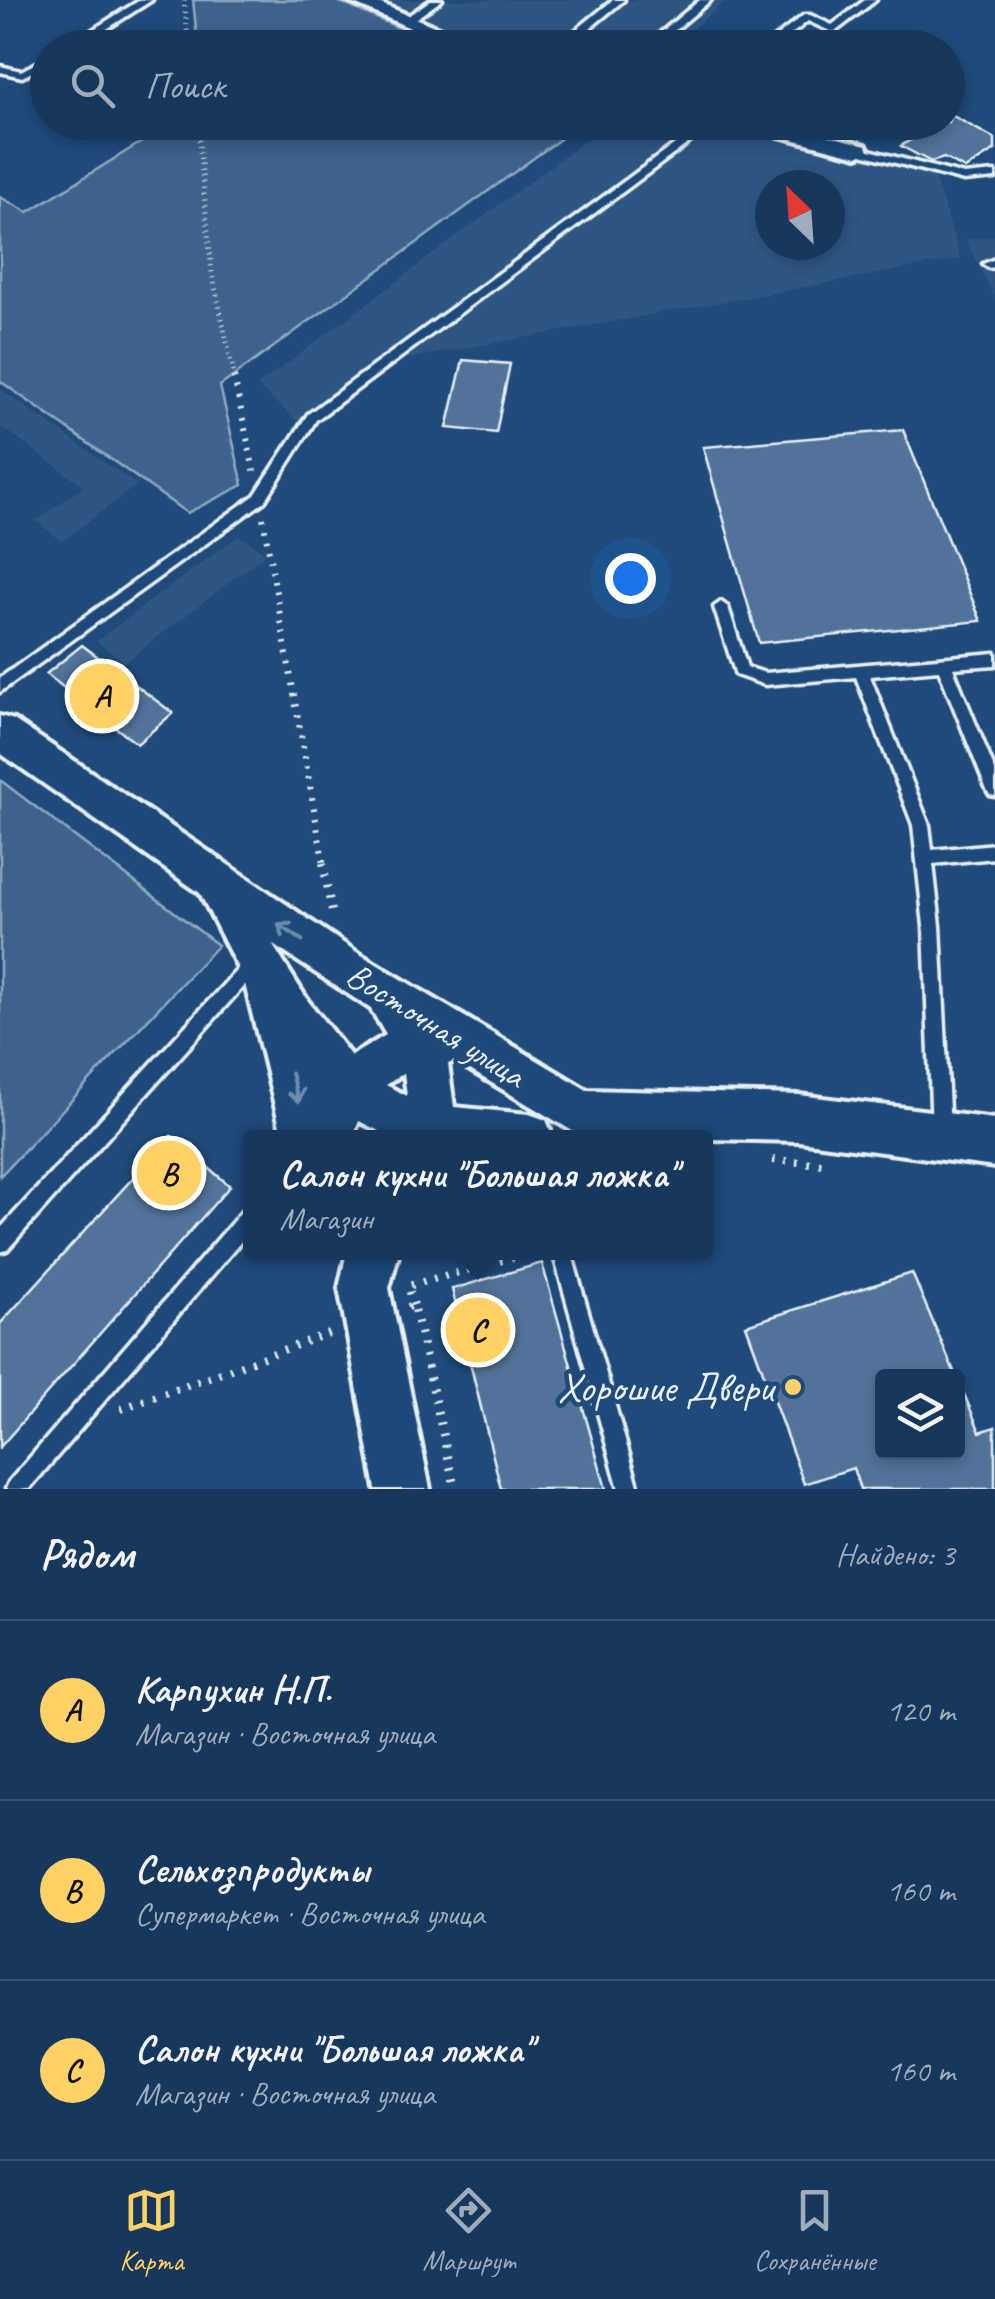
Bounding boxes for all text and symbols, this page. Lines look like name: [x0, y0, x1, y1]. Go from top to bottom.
search box: [30, 30, 965, 140]
icon: search: [65, 58, 120, 113]
text: Поиск: [145, 62, 225, 109]
north arrow: [755, 170, 845, 260]
your location: [605, 553, 656, 604]
pin: A: [70, 658, 134, 734]
one-way arrow: [277, 922, 305, 943]
street label: Восточная улица: [338, 952, 536, 1099]
one-way arrow: [286, 1072, 305, 1103]
popup: [243, 1130, 713, 1260]
pin: B: [136, 1136, 202, 1210]
text: Салон кухни "Большая ложка": [280, 1151, 676, 1198]
text: Магазин: [280, 1198, 373, 1239]
pin: C: [446, 1292, 510, 1368]
place label: Хорошие Двери: [557, 1361, 777, 1414]
map controls: [875, 1369, 965, 1459]
button: layers: [875, 1369, 965, 1459]
marker: Хорошие Двери: [782, 1376, 804, 1398]
text: Рядом: [40, 1528, 134, 1581]
text: Найдено: 3: [836, 1534, 955, 1575]
text: Карпухин Н.П.: [135, 1666, 331, 1713]
text: A: [64, 1690, 81, 1731]
text: 120 m: [886, 1690, 955, 1731]
text: Магазин · Восточная улица: [135, 1713, 435, 1754]
text: Сельхозпродукты: [135, 1846, 369, 1893]
text: B: [64, 1870, 81, 1911]
text: 160 m: [886, 1870, 955, 1911]
text: Супермаркет · Восточная улица: [135, 1893, 485, 1934]
text: Салон кухни "Большая ложка": [135, 2026, 532, 2073]
text: C: [65, 2050, 80, 2091]
text: 160 m: [886, 2050, 955, 2091]
text: Магазин · Восточная улица: [135, 2073, 435, 2114]
tab: Карта: [120, 2183, 184, 2278]
tab: Маршрут: [423, 2183, 515, 2278]
tab: Сохранённые: [754, 2183, 876, 2278]

